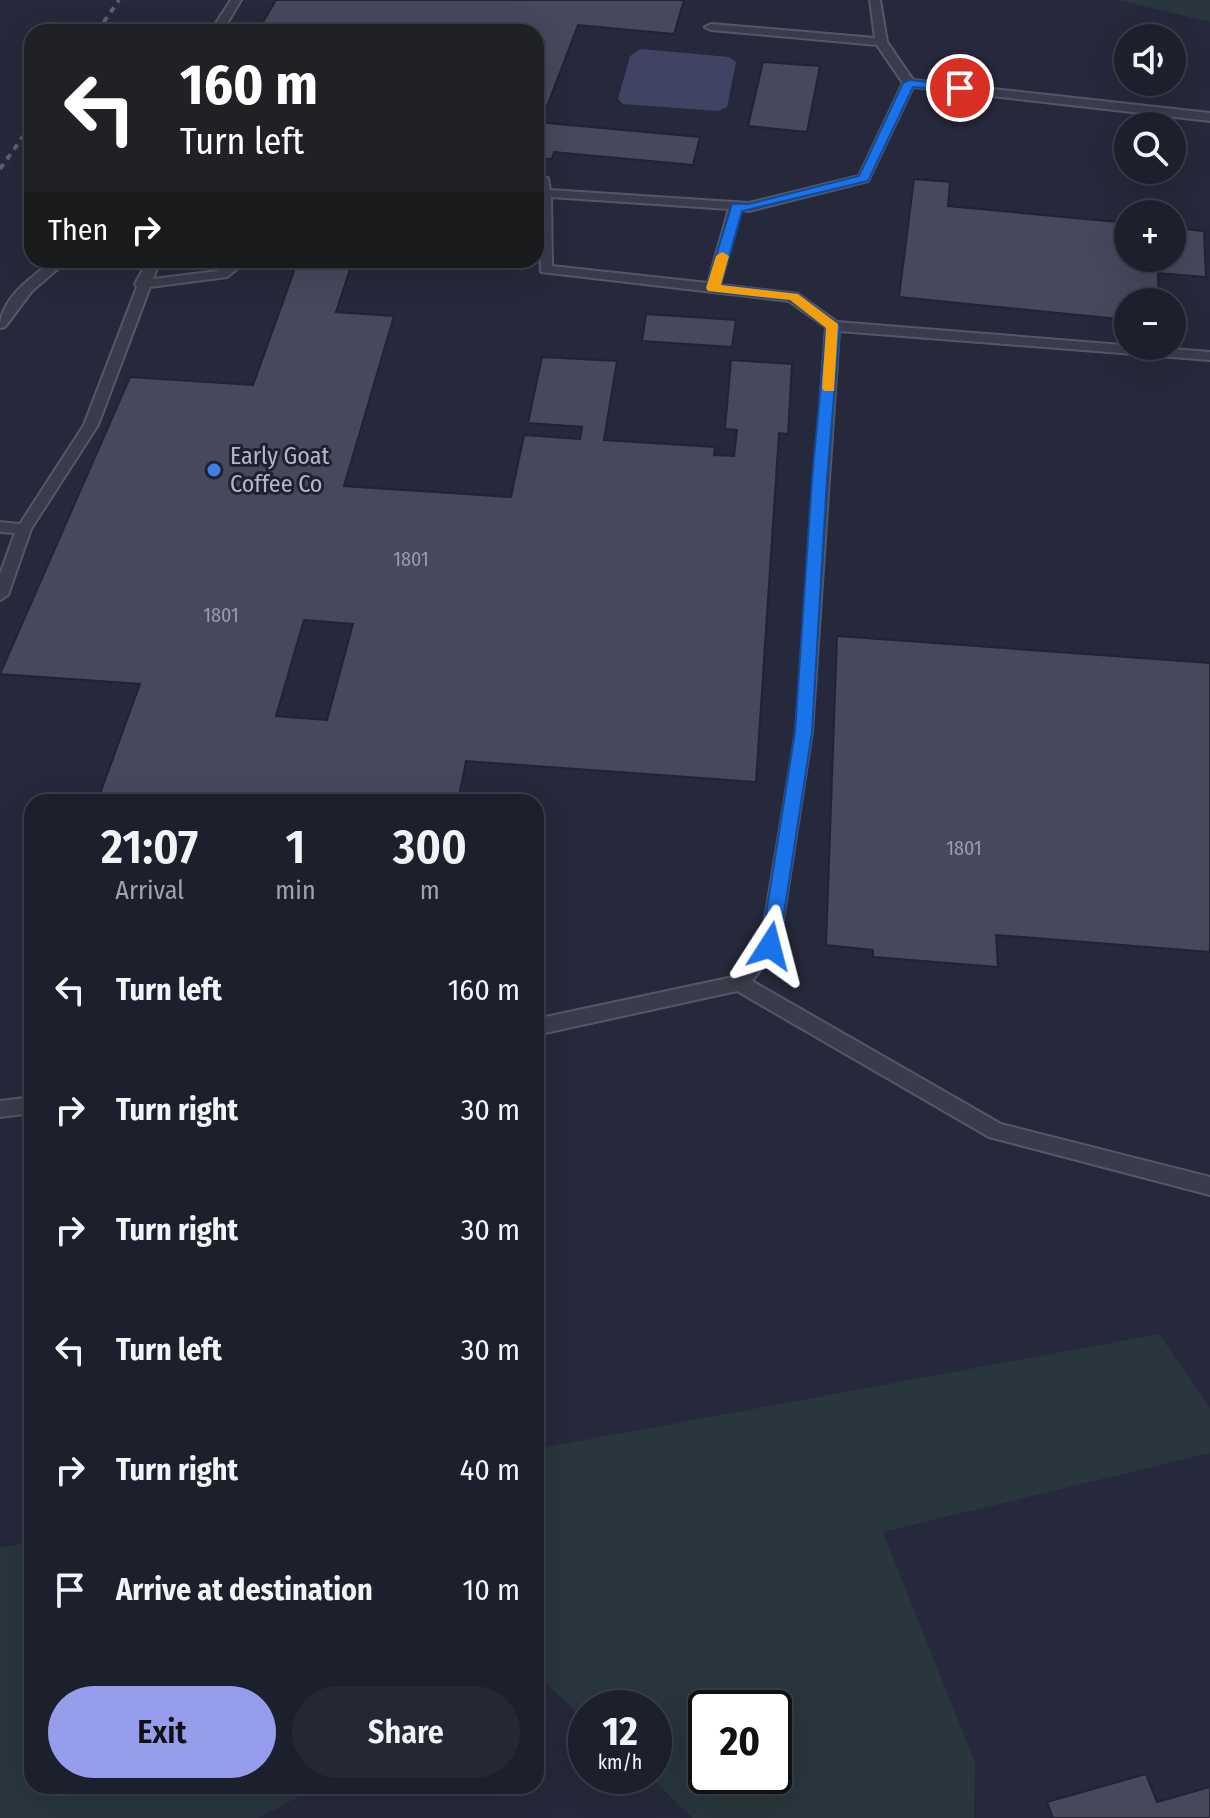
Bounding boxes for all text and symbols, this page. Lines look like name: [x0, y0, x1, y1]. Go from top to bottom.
map controls: [1114, 24, 1186, 360]
button: sound: [1114, 24, 1186, 96]
text: 160 m: [180, 52, 318, 119]
pin: [926, 54, 994, 122]
icon: left: [48, 56, 152, 160]
icon: arrive: [938, 66, 982, 110]
button: search: [1114, 112, 1186, 184]
text: Turn left: [180, 120, 304, 164]
button: +: [1114, 200, 1186, 272]
icon: right: [124, 208, 168, 252]
text: Then: [48, 212, 108, 248]
button: −: [1114, 288, 1186, 360]
place label: Early Goat Coffee Co: [230, 442, 329, 498]
marker: Early Goat Coffee Co: [205, 461, 223, 479]
house number: 1801: [393, 547, 429, 571]
house number: 1801: [203, 603, 239, 627]
text: 21:07: [101, 818, 198, 876]
text: 1: [285, 818, 305, 876]
text: 300: [393, 818, 467, 876]
house number: 1801: [946, 836, 982, 860]
text: Arrival: [115, 875, 184, 906]
text: min: [275, 875, 316, 906]
text: m: [420, 875, 440, 906]
position arrow: [728, 904, 812, 988]
icon: left: [48, 968, 92, 1012]
text: Turn left: [116, 972, 222, 1008]
text: 160 m: [448, 972, 520, 1008]
icon: right: [48, 1088, 92, 1132]
text: Turn right: [116, 1092, 238, 1128]
text: 30 m: [461, 1092, 520, 1128]
icon: right: [48, 1208, 92, 1252]
text: Turn right: [116, 1212, 238, 1248]
text: 30 m: [461, 1212, 520, 1248]
icon: left: [48, 1328, 92, 1372]
text: Turn left: [116, 1332, 222, 1368]
text: 30 m: [461, 1332, 520, 1368]
icon: right: [48, 1448, 92, 1492]
text: Turn right: [116, 1452, 238, 1488]
text: 40 m: [460, 1452, 520, 1488]
icon: arrive: [48, 1568, 92, 1612]
text: Arrive at destination: [116, 1572, 373, 1608]
text: 10 m: [463, 1572, 520, 1608]
button: Exit: [48, 1686, 276, 1778]
button: Share: [292, 1686, 520, 1778]
speed limit sign: 20: [688, 1690, 792, 1794]
text: 12: [602, 1708, 638, 1756]
text: km/h: [598, 1750, 642, 1774]

